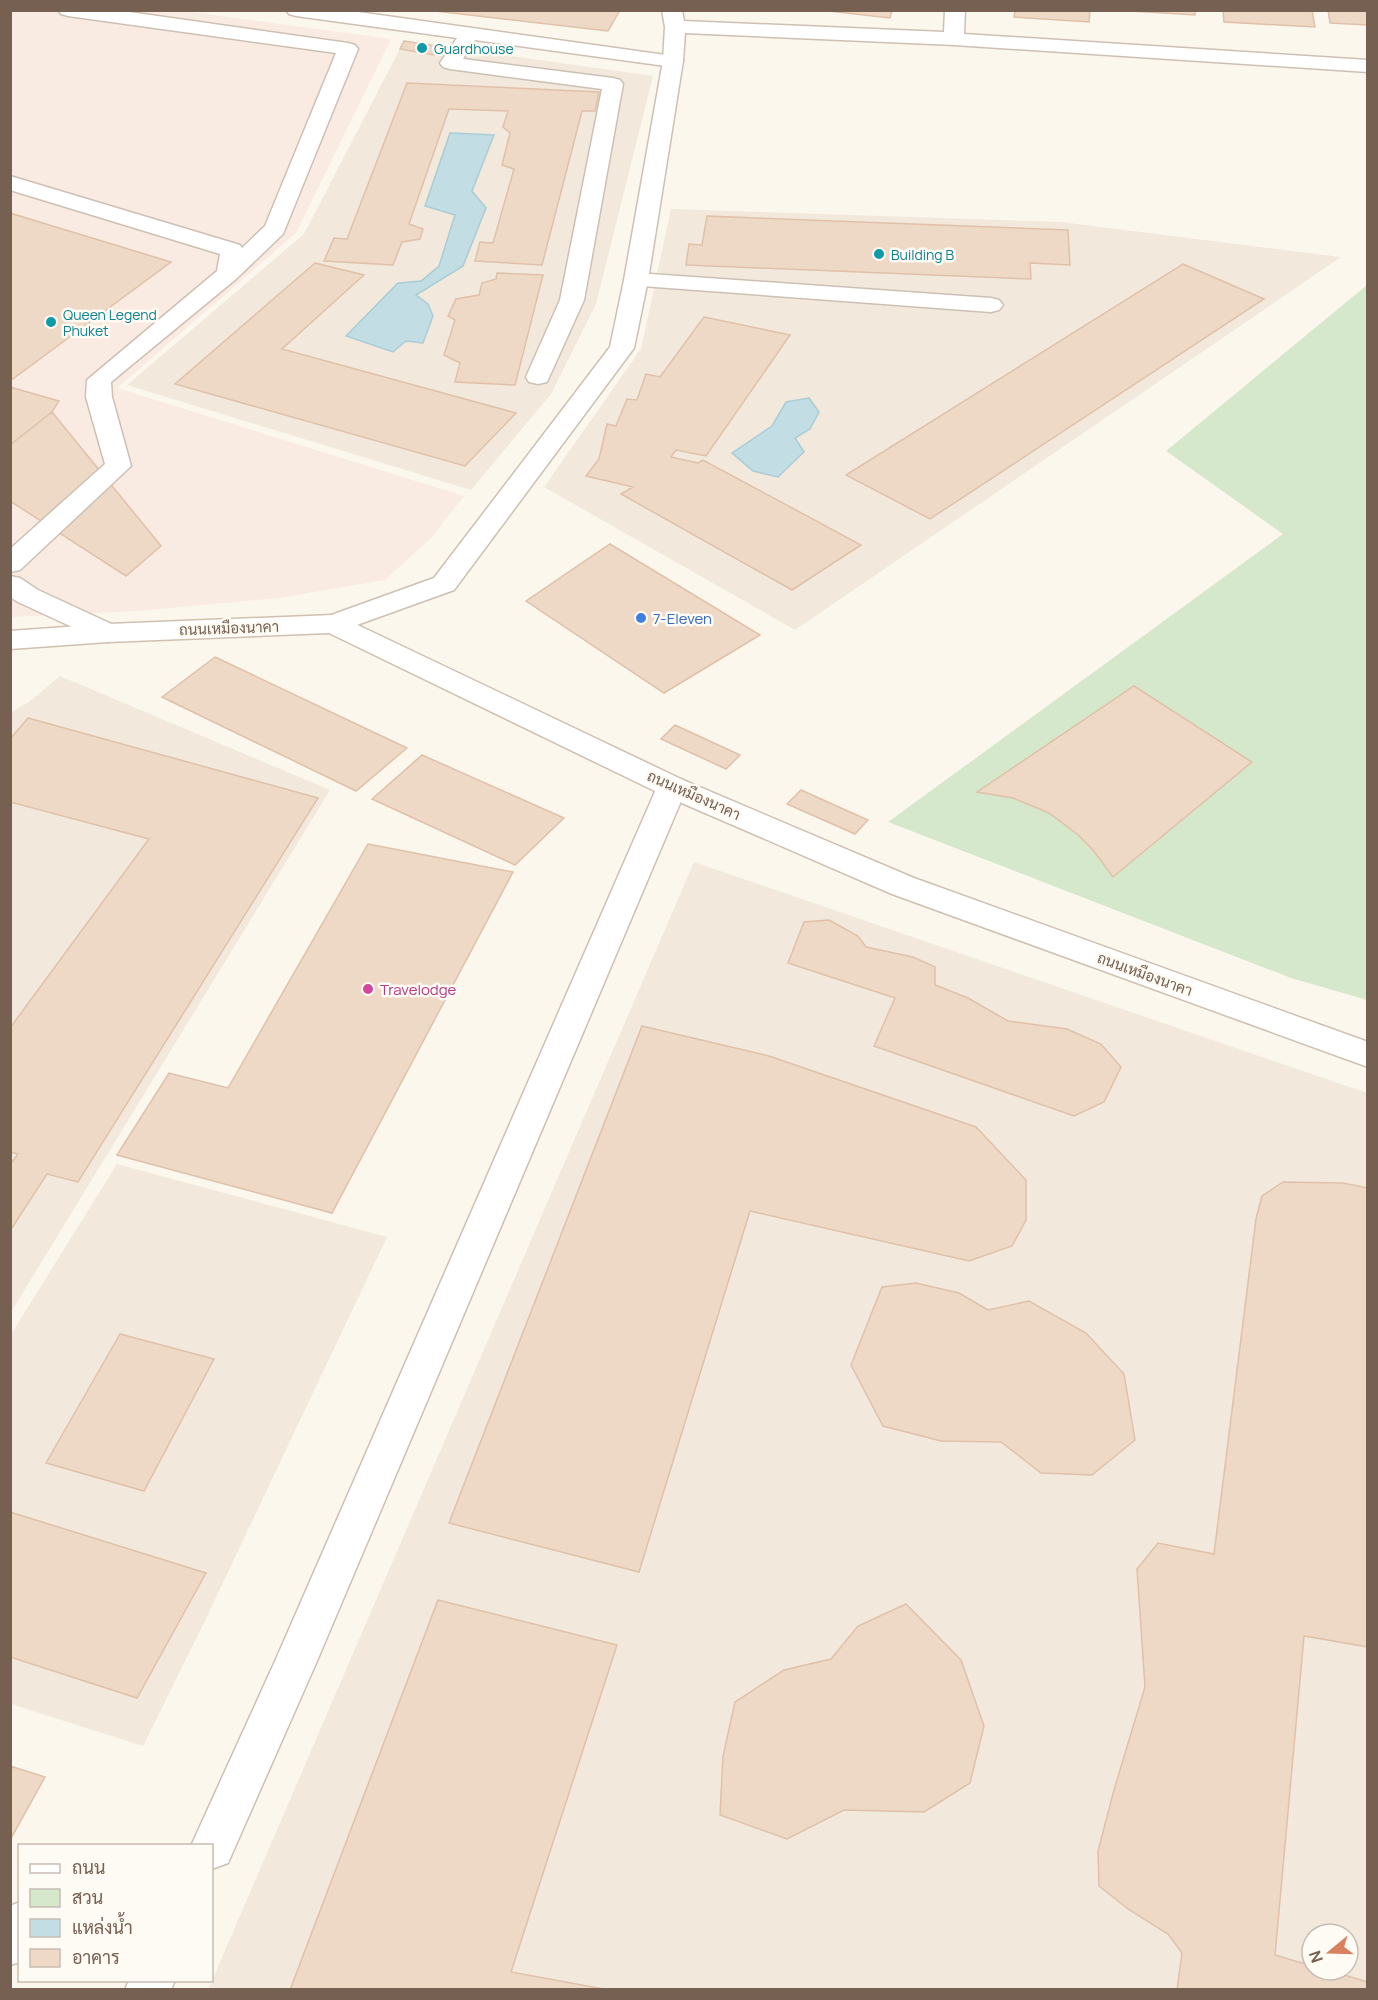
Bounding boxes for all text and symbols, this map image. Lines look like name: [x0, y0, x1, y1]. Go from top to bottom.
place label: Guardhouse: [434, 39, 514, 58]
marker: Guardhouse: [415, 41, 429, 55]
place label: Building B: [891, 245, 954, 264]
marker: Building B: [872, 247, 886, 261]
place label: Queen Legend Phuket: [63, 305, 157, 340]
marker: Queen Legend Phuket: [44, 315, 58, 329]
place label: 7-Eleven: [653, 608, 712, 629]
marker: 7-Eleven: [634, 611, 648, 625]
street label: ถนนเหมืองนาคา: [179, 616, 279, 640]
street label: ถนนเหมืองนาคา: [644, 765, 744, 825]
street label: ถนนเหมืองนาคา: [1094, 947, 1196, 1001]
place label: Travelodge: [380, 979, 457, 1000]
marker: Travelodge: [361, 982, 375, 996]
legend: [18, 1844, 213, 1982]
text: ถนน: [72, 1855, 105, 1879]
text: สวน: [72, 1885, 103, 1909]
text: แหล่งน้ำ: [72, 1912, 133, 1939]
north arrow: [1300, 1922, 1360, 1982]
text: อาคาร: [72, 1945, 120, 1969]
text: N: [1304, 1948, 1328, 1966]

